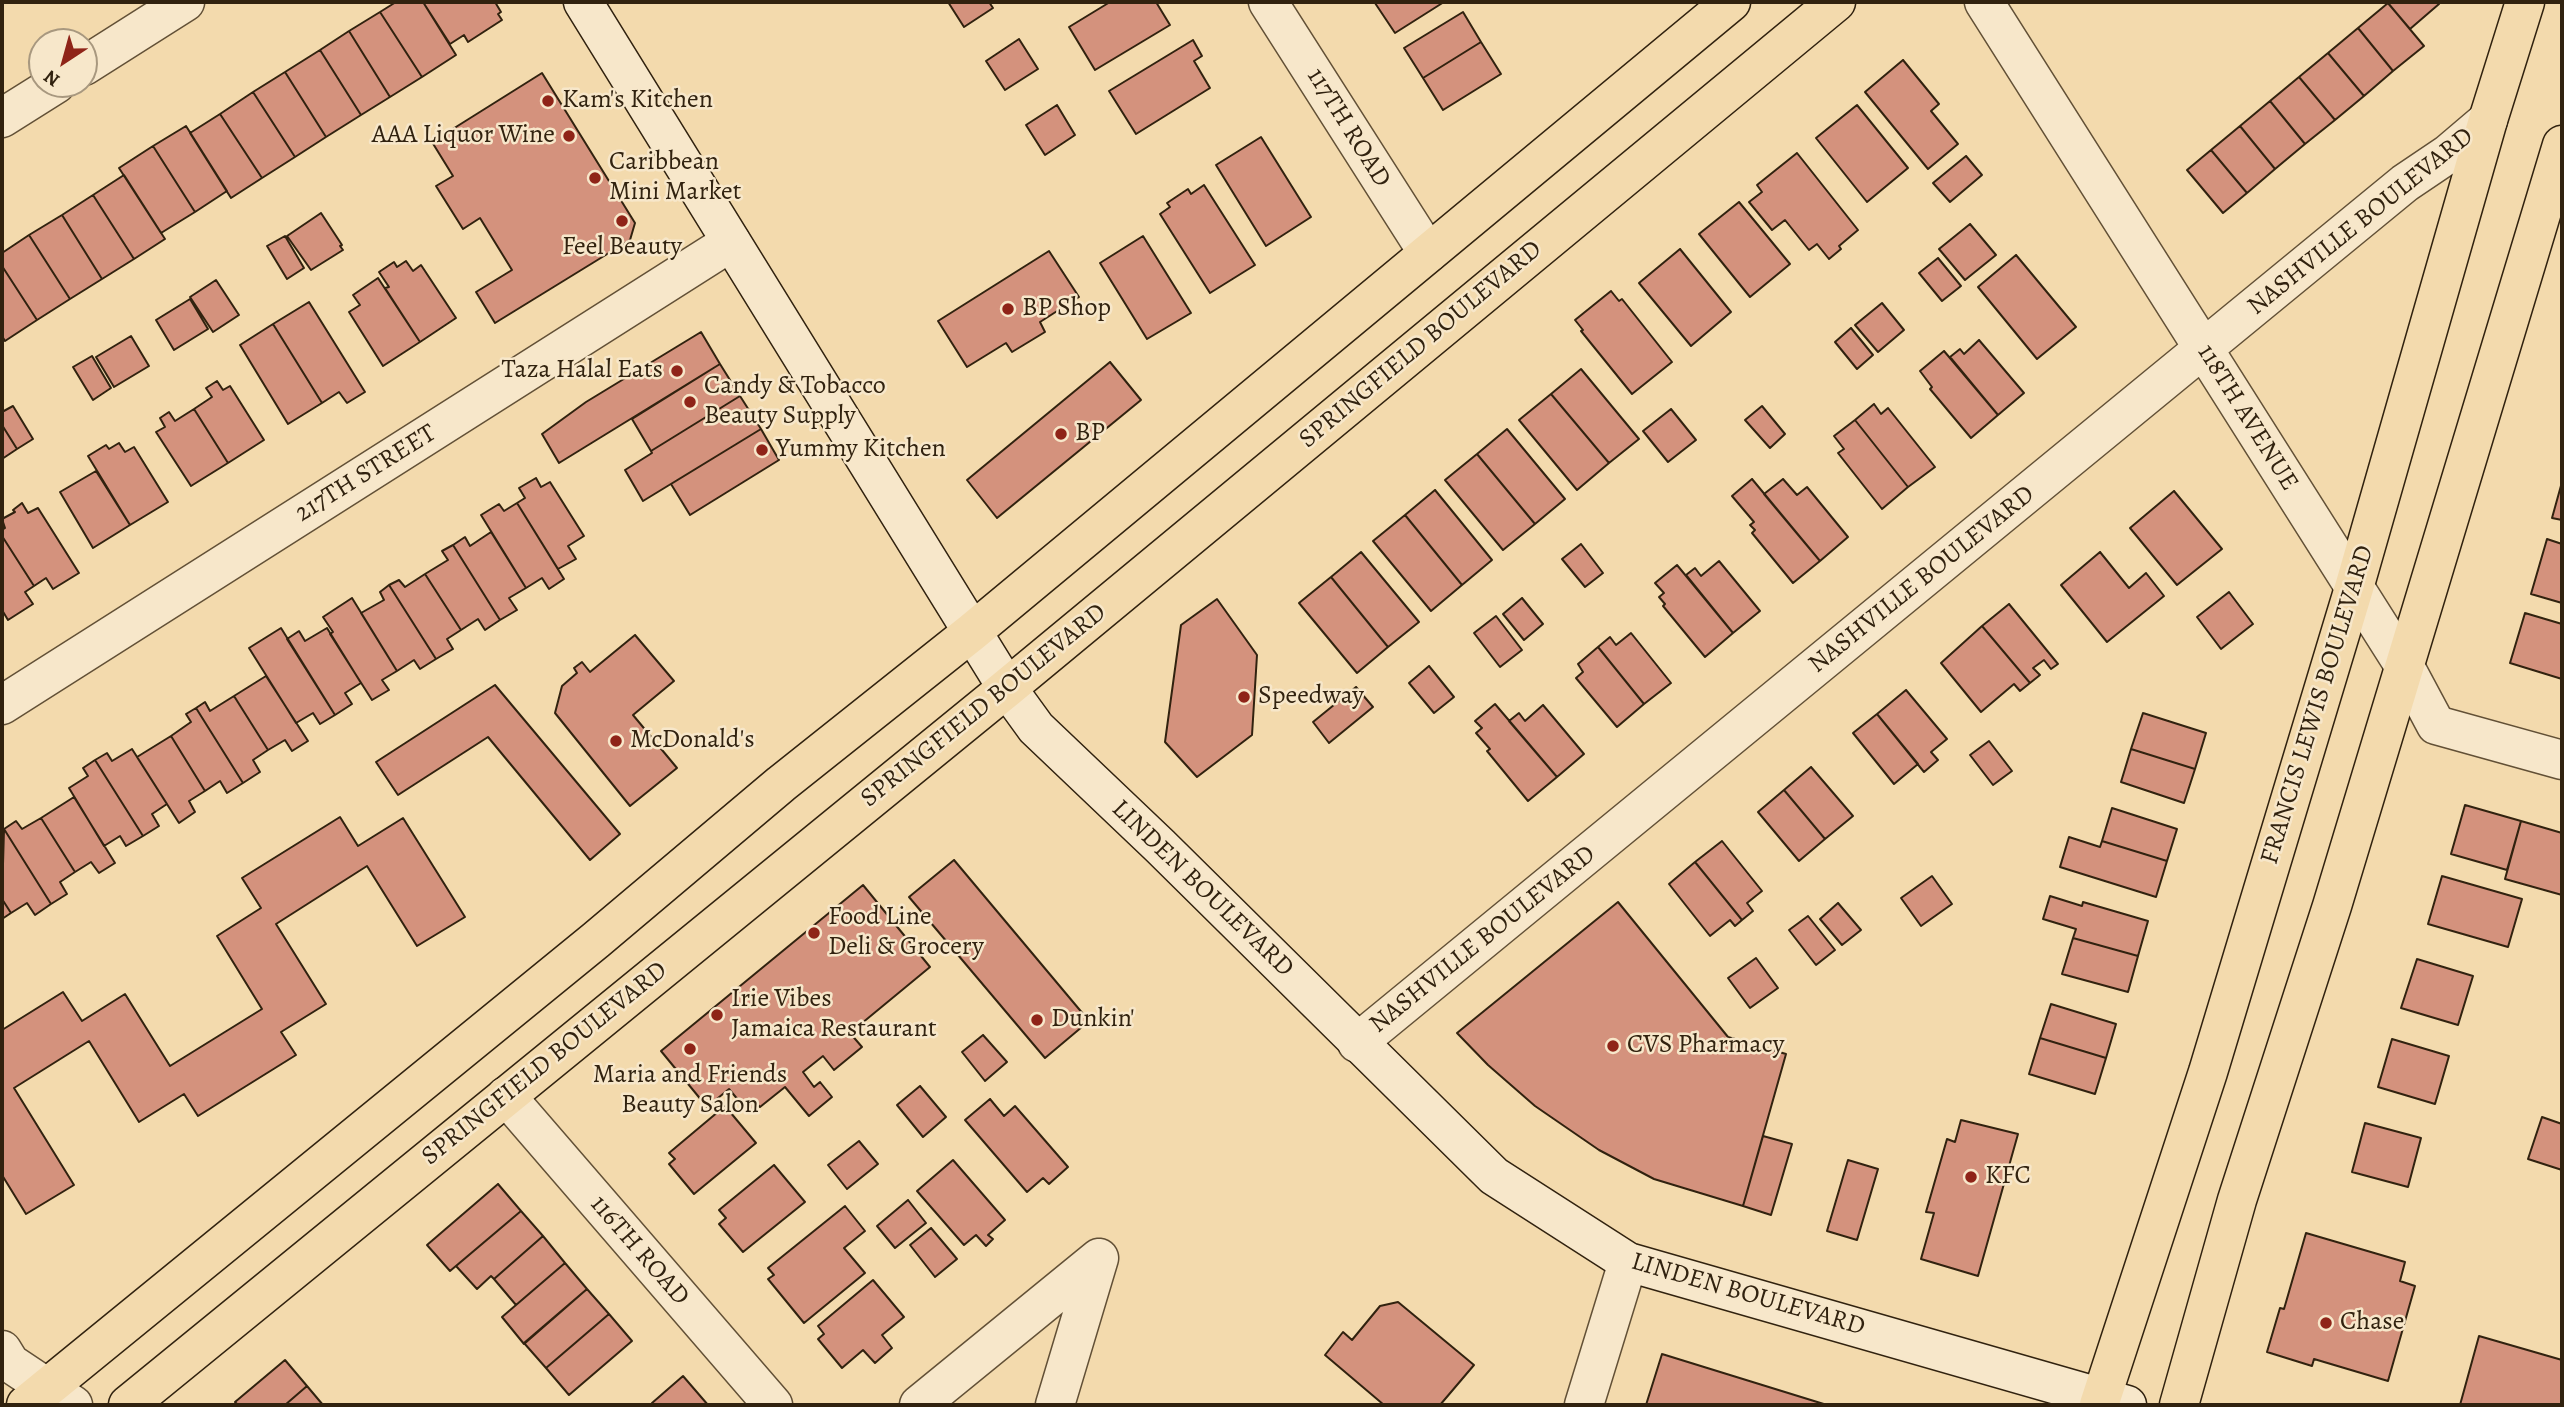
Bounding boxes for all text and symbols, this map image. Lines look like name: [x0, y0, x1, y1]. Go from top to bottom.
north arrow: [28, 28, 98, 98]
street label: 117TH ROAD: [1299, 63, 1397, 193]
text: N: [39, 64, 65, 93]
place label: Kam's Kitchen: [562, 85, 713, 117]
marker: Kam's Kitchen: [540, 93, 556, 109]
place label: AAA Liquor Wine: [372, 120, 555, 152]
street label: NASHVILLE BOULEVARD: [2242, 121, 2480, 323]
marker: AAA Liquor Wine: [561, 128, 577, 144]
place label: Caribbean Mini Market: [609, 147, 741, 208]
marker: Caribbean Mini Market: [587, 170, 603, 186]
marker: Feel Beauty: [614, 213, 630, 229]
place label: Feel Beauty: [562, 232, 682, 264]
street label: SPRINGFIELD BOULEVARD: [1293, 234, 1549, 456]
place label: BP Shop: [1022, 293, 1111, 325]
marker: BP Shop: [1000, 301, 1016, 317]
street label: 118TH AVENUE: [2190, 339, 2304, 497]
place label: Taza Halal Eats: [502, 355, 663, 387]
marker: Taza Halal Eats: [669, 363, 685, 379]
place label: Candy & Tobacco Beauty Supply: [704, 371, 886, 432]
marker: Candy & Tobacco Beauty Supply: [682, 394, 698, 410]
street label: 217TH STREET: [290, 418, 442, 530]
place label: BP: [1075, 418, 1105, 450]
marker: BP: [1053, 426, 1069, 442]
place label: Yummy Kitchen: [776, 434, 946, 466]
marker: Yummy Kitchen: [754, 442, 770, 458]
street label: NASHVILLE BOULEVARD: [1803, 479, 2041, 681]
street label: FRANCIS LEWIS BOULEVARD: [2255, 542, 2381, 868]
street label: SPRINGFIELD BOULEVARD: [855, 597, 1113, 815]
place label: Speedway: [1258, 681, 1364, 713]
marker: Speedway: [1236, 689, 1252, 705]
place label: McDonald's: [630, 725, 755, 757]
marker: McDonald's: [608, 733, 624, 749]
street label: LINDEN BOULEVARD: [1104, 794, 1300, 984]
street label: NASHVILLE BOULEVARD: [1364, 839, 1602, 1041]
place label: Food Line Deli & Grocery: [828, 902, 984, 964]
marker: Food Line Deli & Grocery: [806, 925, 822, 941]
street label: SPRINGFIELD BOULEVARD: [416, 955, 674, 1173]
place label: Irie Vibes Jamaica Restaurant: [731, 984, 937, 1046]
place label: Dunkin': [1051, 1004, 1135, 1036]
marker: Irie Vibes Jamaica Restaurant: [709, 1007, 725, 1023]
marker: Dunkin': [1029, 1012, 1045, 1028]
place label: CVS Pharmacy: [1627, 1030, 1784, 1062]
marker: CVS Pharmacy: [1605, 1038, 1621, 1054]
marker: Maria and Friends Beauty Salon: [682, 1041, 698, 1057]
place label: Maria and Friends Beauty Salon: [593, 1060, 787, 1122]
place label: KFC: [1985, 1161, 2031, 1193]
marker: KFC: [1963, 1169, 1979, 1185]
street label: 116TH ROAD: [583, 1190, 695, 1312]
street label: LINDEN BOULEVARD: [1628, 1247, 1868, 1343]
place label: Chase: [2340, 1307, 2404, 1339]
marker: Chase: [2318, 1315, 2334, 1331]

